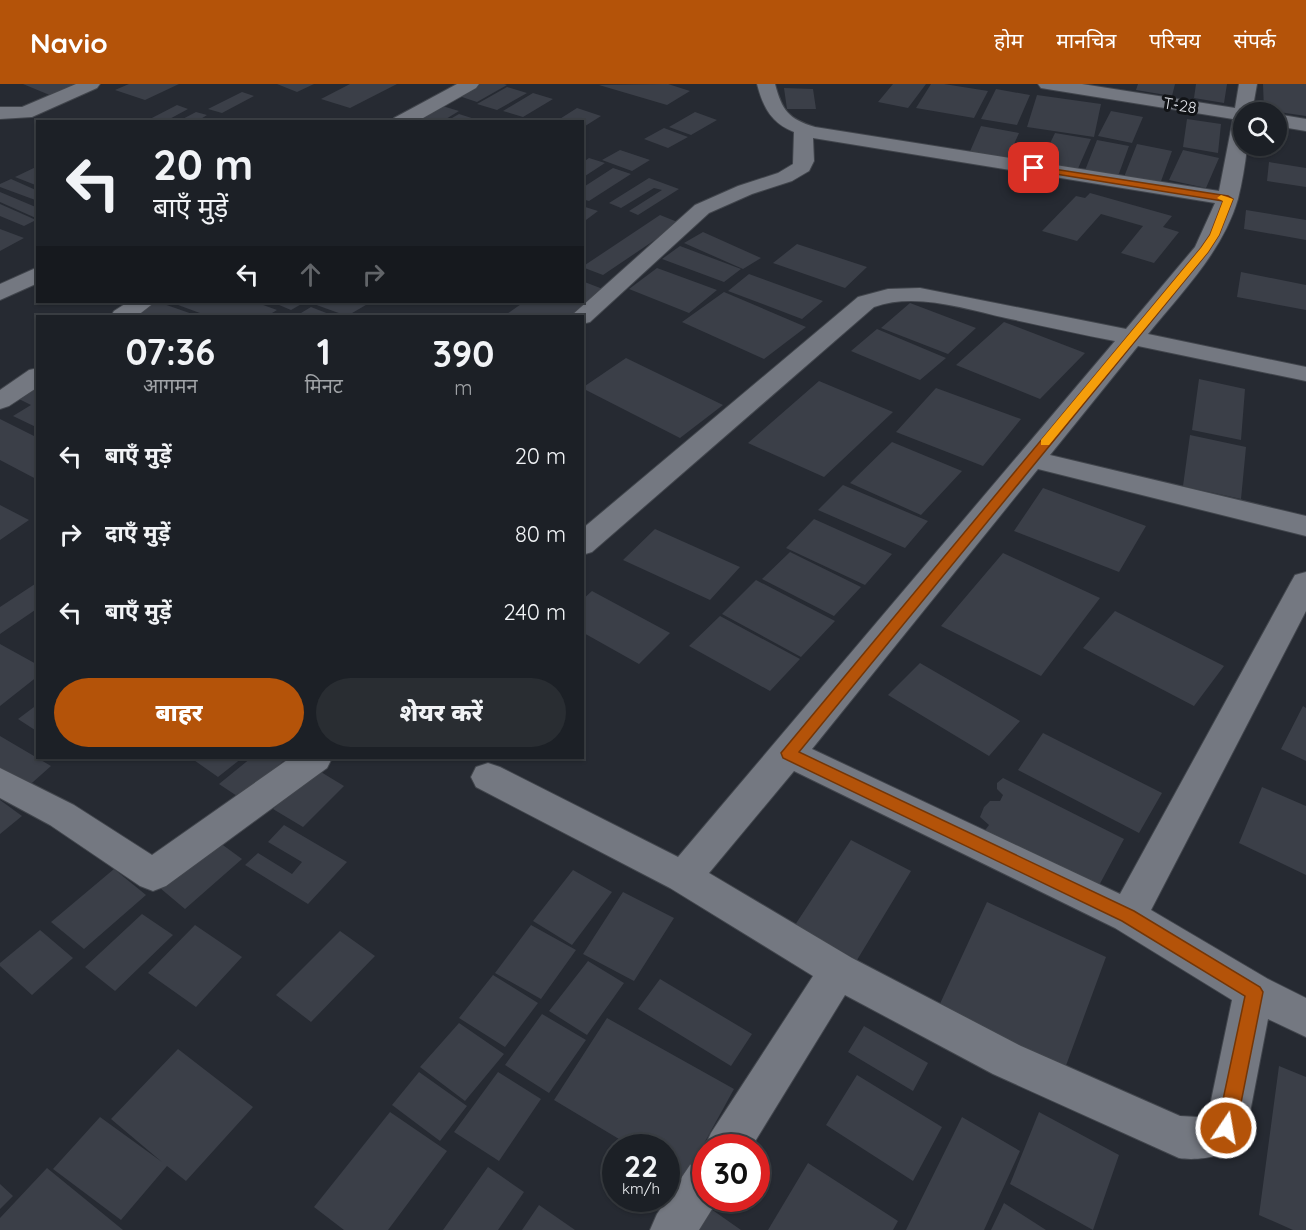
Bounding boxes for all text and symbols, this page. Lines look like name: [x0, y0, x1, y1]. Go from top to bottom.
text: Navio: [30, 25, 108, 60]
text: होम: [994, 27, 1023, 53]
text: मानचित्र: [1056, 27, 1116, 53]
text: परिचय: [1149, 27, 1201, 53]
text: संपर्क: [1234, 27, 1276, 53]
street label: T-28: [1162, 93, 1198, 117]
map controls: [1233, 102, 1287, 156]
button: search: [1233, 102, 1287, 156]
text: 20 m: [153, 138, 253, 191]
pin: [1008, 142, 1059, 193]
icon: left: [54, 144, 132, 222]
icon: arrive: [1017, 151, 1050, 184]
text: बाएँ मुड़ें: [153, 190, 228, 224]
icon: left: [231, 258, 264, 291]
icon: ahead: [294, 258, 327, 291]
icon: right: [357, 258, 390, 291]
text: 07:36: [126, 329, 215, 374]
text: 1: [317, 329, 331, 374]
text: 390: [433, 331, 494, 376]
text: आगमन: [143, 373, 198, 398]
text: मिनट: [305, 373, 343, 398]
text: m: [454, 375, 473, 400]
icon: left: [54, 440, 87, 473]
text: बाएँ मुड़ें: [105, 441, 171, 469]
text: 20 m: [515, 442, 566, 470]
icon: right: [54, 518, 87, 551]
text: दाएँ मुड़ें: [105, 519, 170, 547]
text: 80 m: [515, 520, 566, 548]
icon: left: [54, 596, 87, 629]
text: बाएँ मुड़ें: [105, 597, 171, 625]
text: 240 m: [503, 598, 566, 626]
button: बाहर: [54, 678, 304, 747]
button: शेयर करें: [316, 678, 566, 747]
position arrow: [1194, 1096, 1258, 1160]
speed limit sign: 30: [692, 1134, 770, 1212]
text: 22: [624, 1147, 658, 1185]
text: km/h: [622, 1179, 660, 1198]

